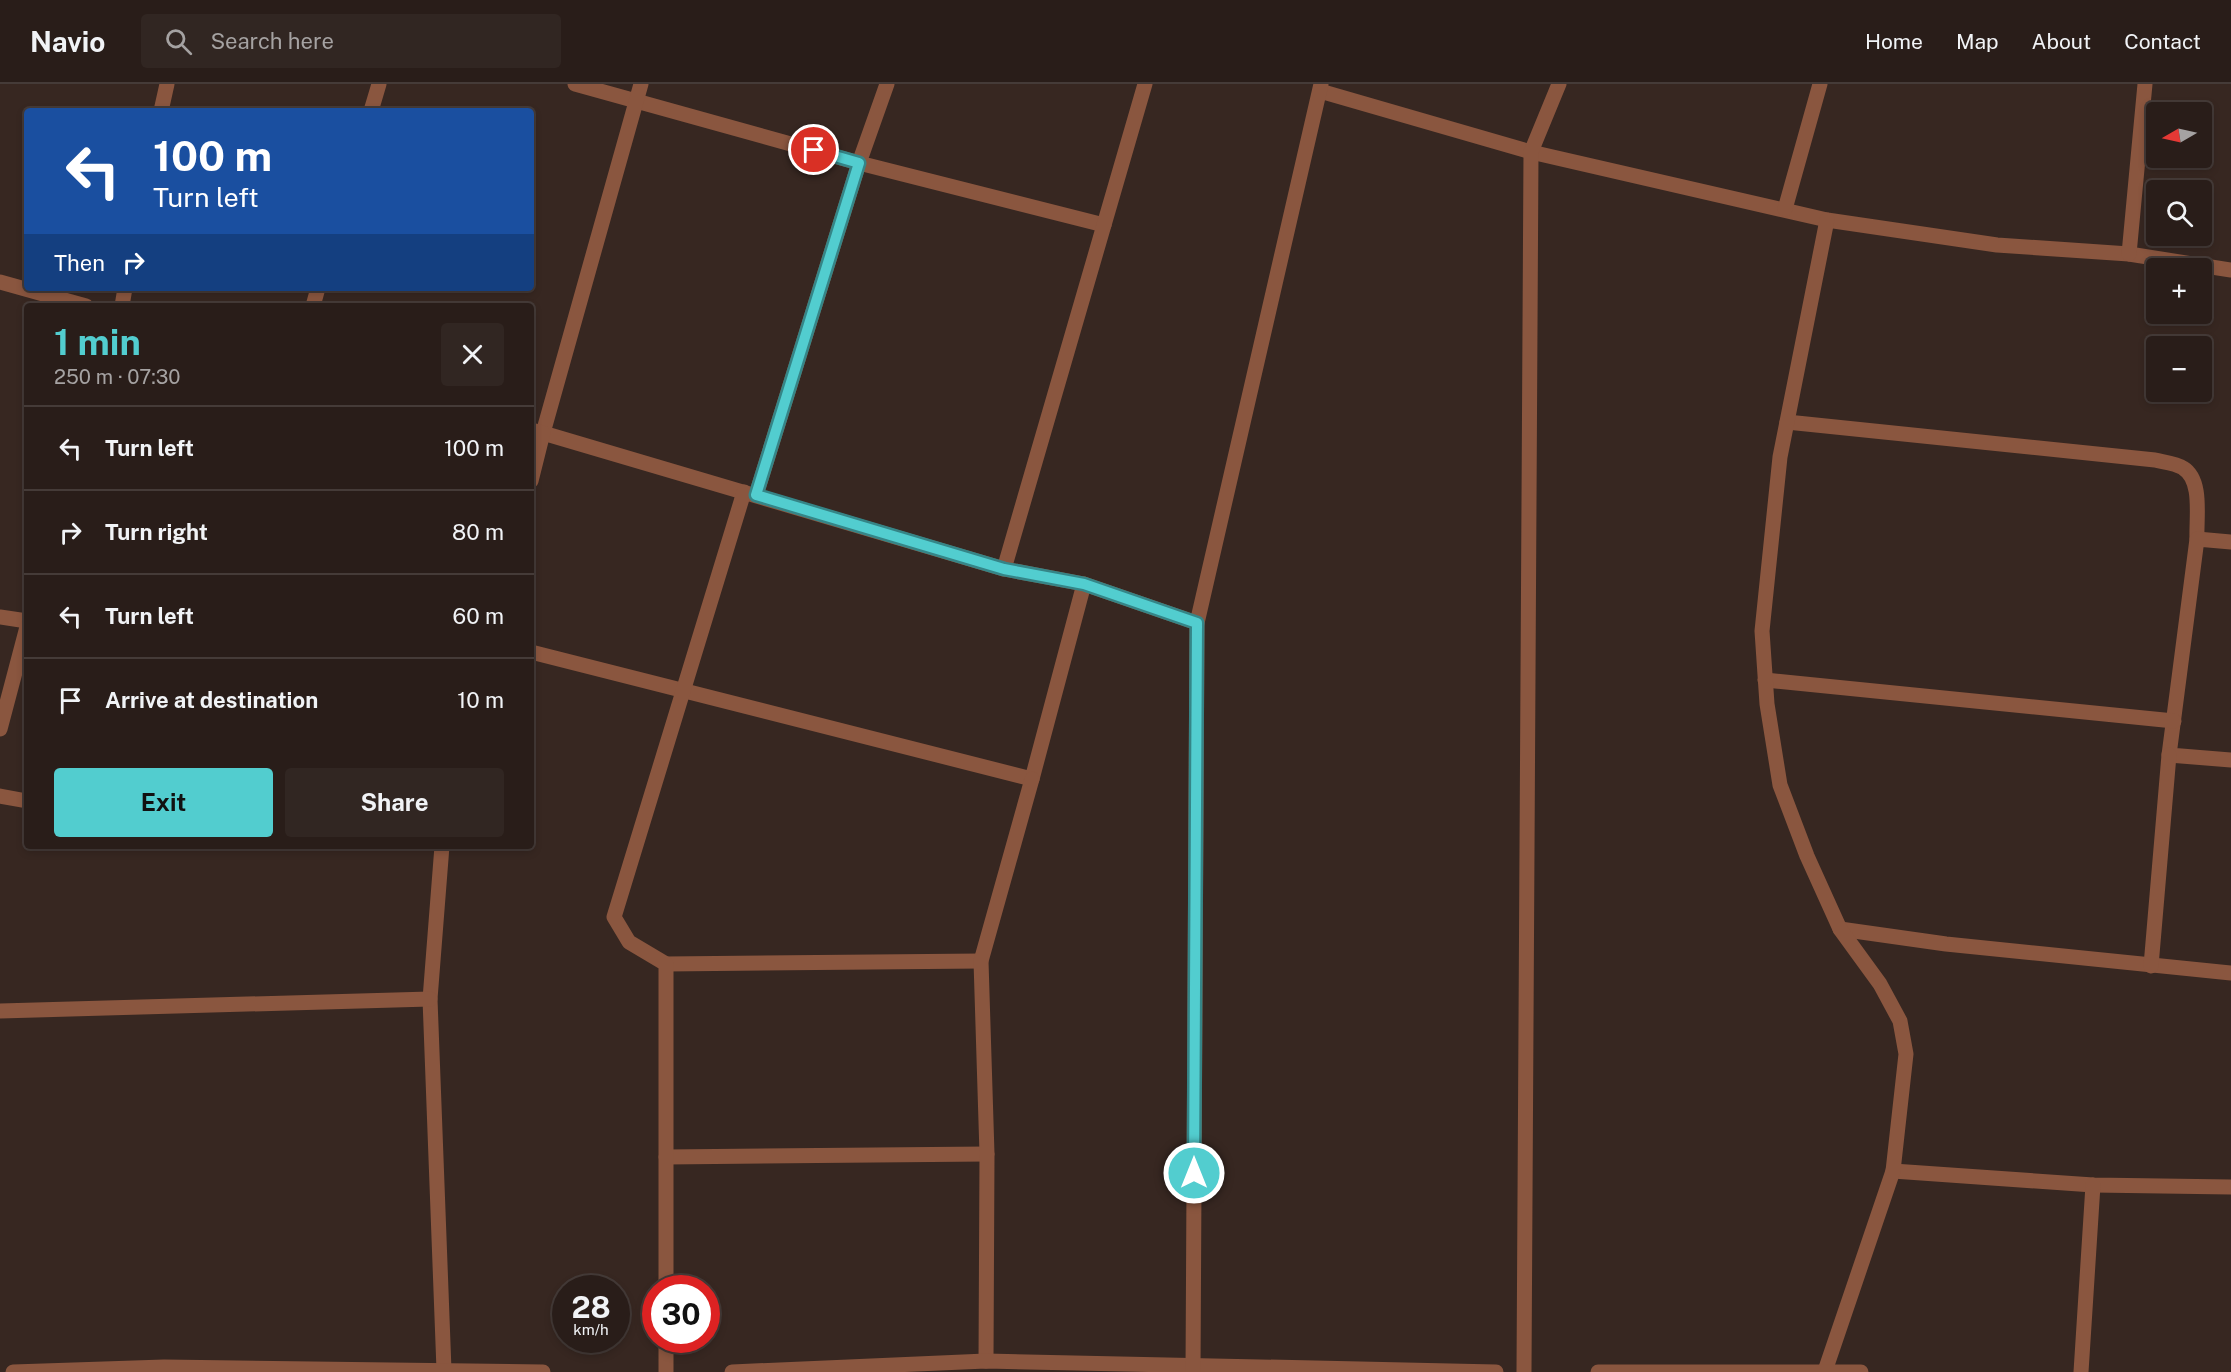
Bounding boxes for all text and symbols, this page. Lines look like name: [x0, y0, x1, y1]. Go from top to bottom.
search box: [141, 14, 561, 68]
text: Navio: [30, 25, 105, 58]
icon: search: [162, 25, 195, 58]
text: Search here: [210, 28, 334, 54]
text: Home: [1865, 29, 1923, 54]
text: Map: [1956, 29, 1999, 54]
text: About: [2032, 29, 2091, 54]
text: Contact: [2124, 29, 2201, 54]
north arrow: [2146, 102, 2212, 168]
map controls: [2146, 102, 2212, 402]
pin: [788, 124, 839, 175]
text: 100 m: [153, 131, 272, 180]
icon: left: [54, 132, 132, 210]
icon: arrive: [797, 133, 830, 166]
button: search: [2146, 180, 2212, 246]
text: Turn left: [153, 181, 259, 213]
icon: right: [117, 246, 150, 279]
text: Then: [54, 250, 105, 276]
button: +: [2146, 258, 2212, 324]
text: 1 min: [54, 321, 141, 363]
button: close: [441, 323, 504, 386]
button: −: [2146, 336, 2212, 402]
text: 250 m · 07:30: [54, 365, 180, 389]
icon: left: [54, 432, 87, 465]
text: Turn left: [105, 435, 194, 461]
text: 100 m: [444, 435, 504, 461]
icon: right: [54, 516, 87, 549]
text: Turn right: [105, 519, 208, 545]
text: 80 m: [452, 519, 504, 545]
icon: left: [54, 600, 87, 633]
text: Turn left: [105, 603, 194, 629]
text: 60 m: [453, 603, 504, 629]
icon: arrive: [54, 684, 87, 717]
text: Arrive at destination: [105, 687, 318, 713]
text: 10 m: [457, 687, 504, 713]
button: Exit: [54, 768, 273, 837]
button: Share: [285, 768, 504, 837]
position arrow: [1162, 1141, 1226, 1205]
speed limit sign: 30: [642, 1275, 720, 1353]
text: 28: [571, 1289, 611, 1325]
text: km/h: [573, 1321, 609, 1338]

